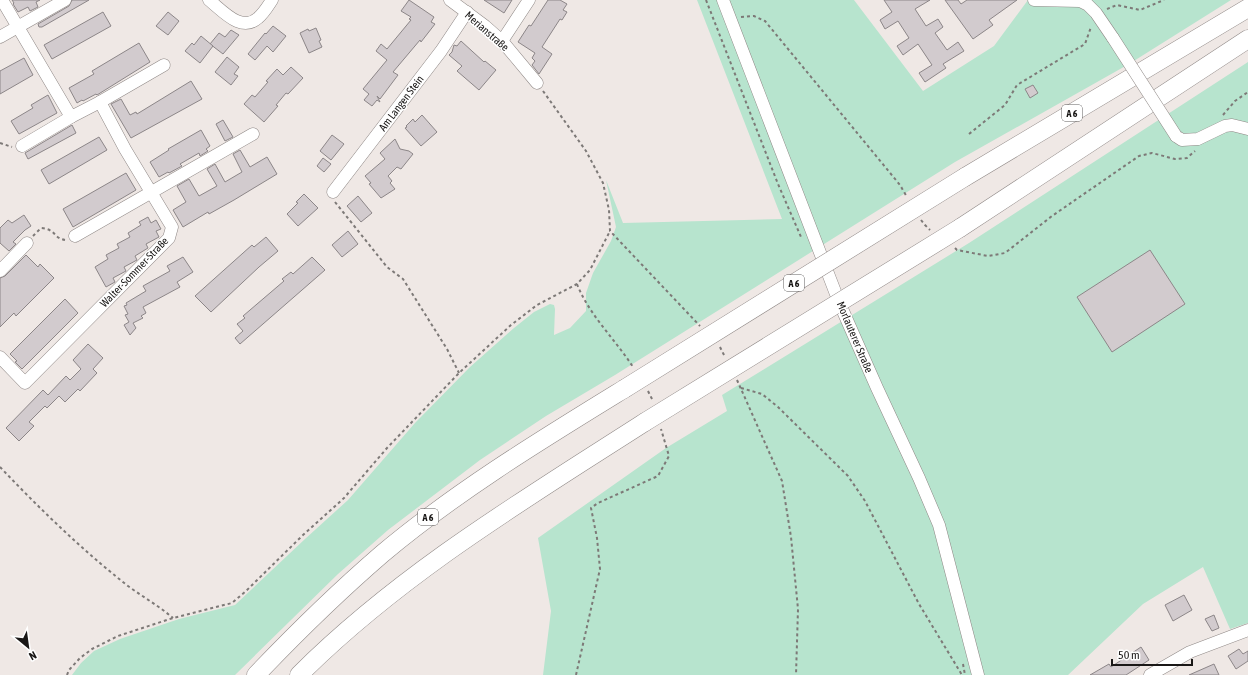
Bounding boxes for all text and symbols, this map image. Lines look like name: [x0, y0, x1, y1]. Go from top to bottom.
street label: Merianstraße: [463, 9, 511, 53]
street label: Am Langen Stein: [376, 73, 426, 133]
road number: A 6: [1062, 105, 1082, 121]
street label: Walter-Sommer-Straße: [98, 235, 170, 309]
road number: A 6: [784, 275, 804, 291]
street label: Morlauterer Straße: [835, 300, 875, 374]
road number: A 6: [418, 509, 438, 525]
north arrow: [8, 627, 48, 667]
scale bar: [1112, 641, 1192, 667]
text: 50 m: [1118, 648, 1140, 662]
text: N: [27, 649, 39, 663]

